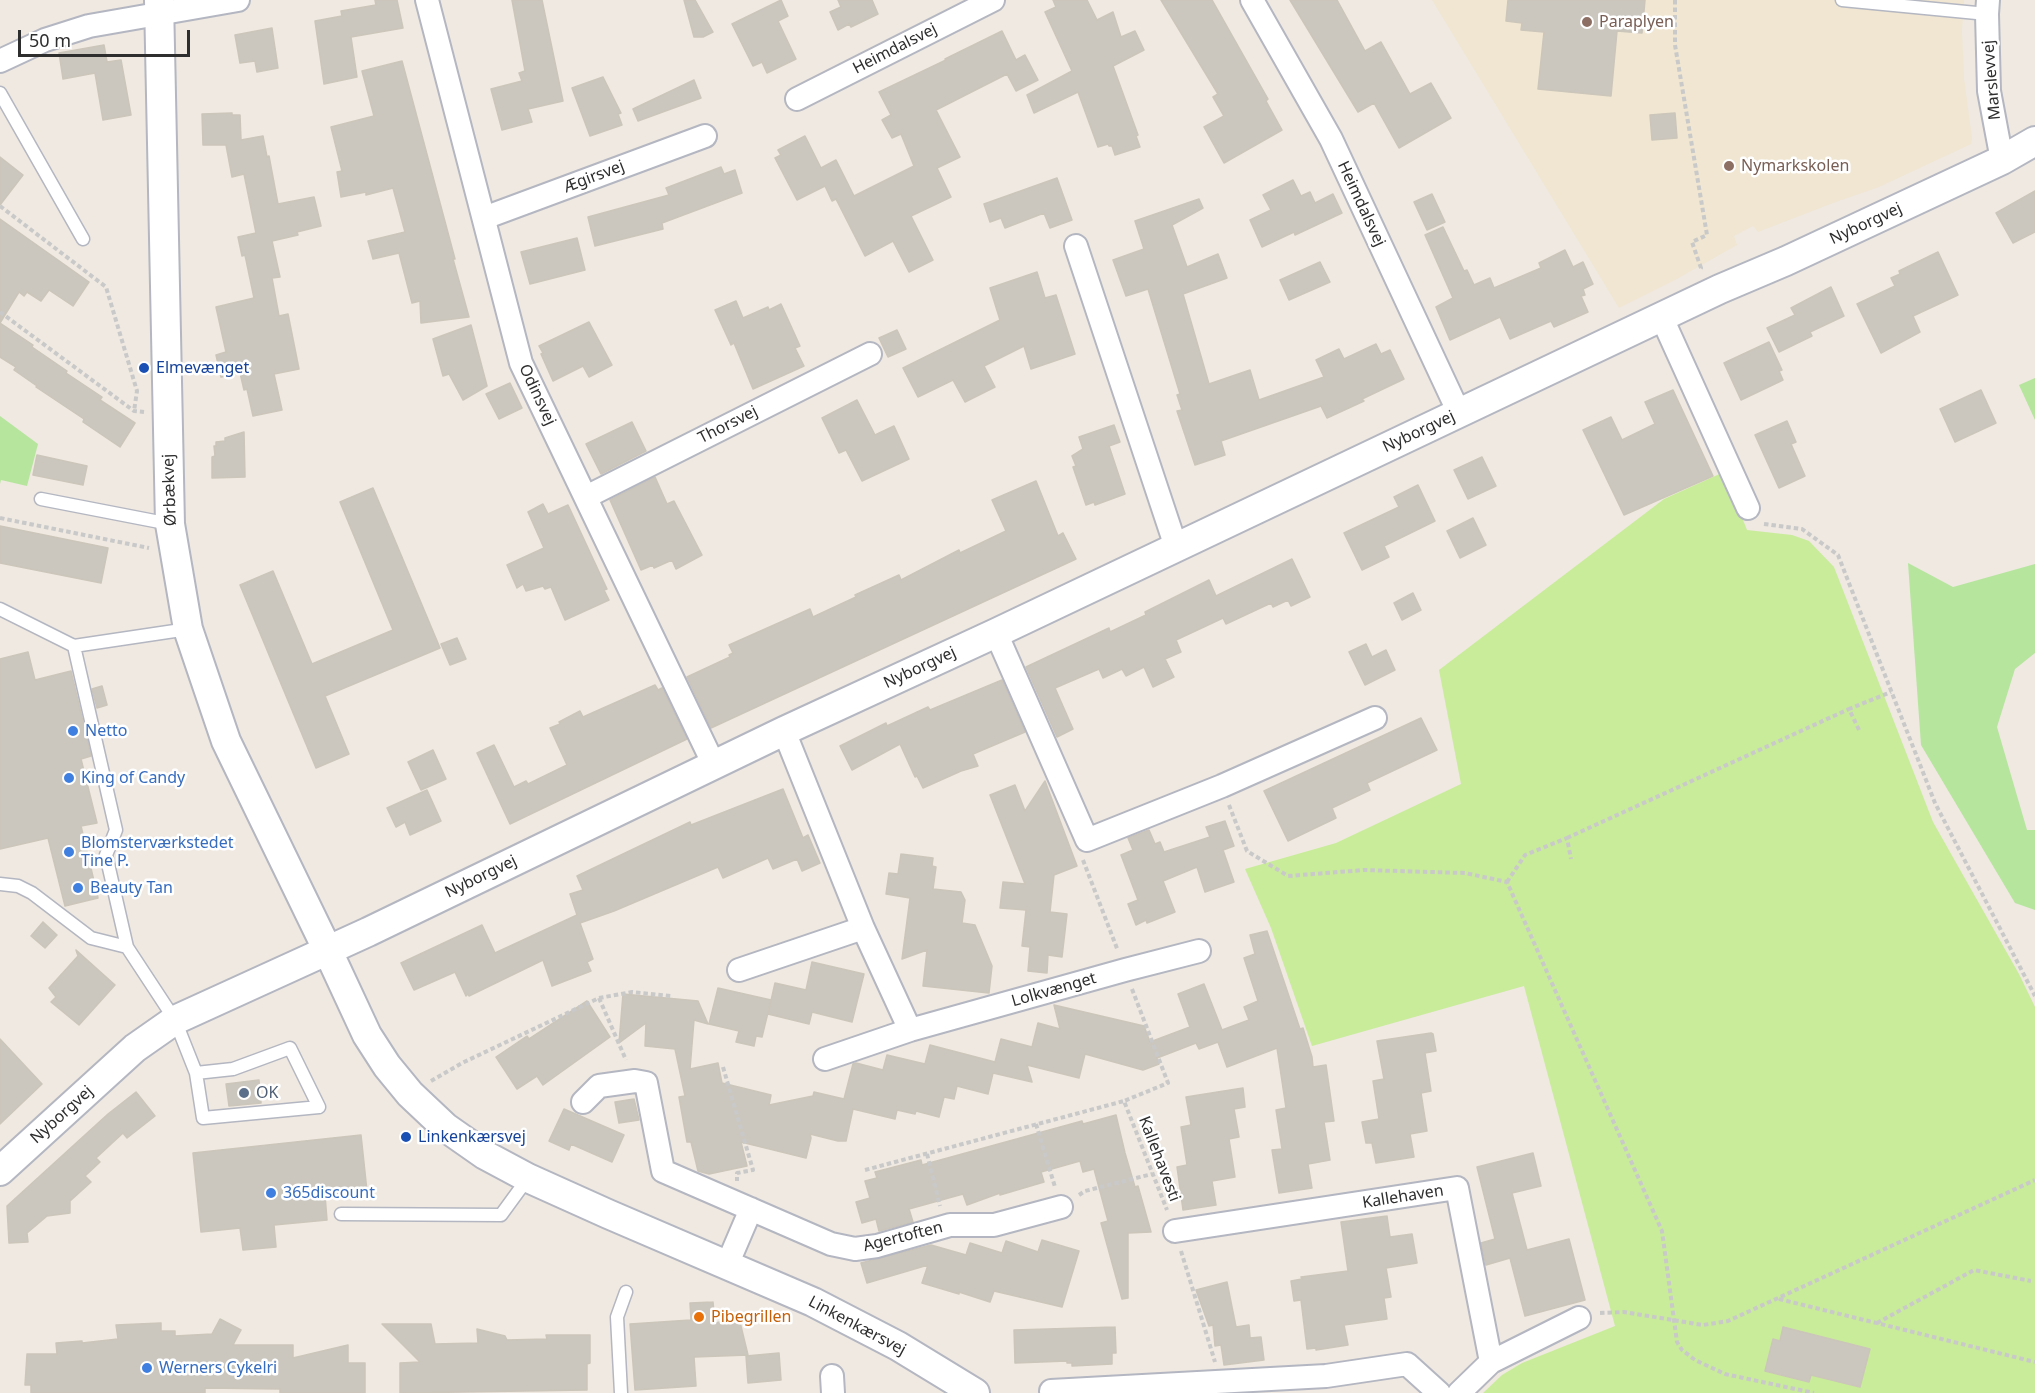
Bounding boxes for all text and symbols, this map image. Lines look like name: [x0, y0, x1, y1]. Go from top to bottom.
place label: Paraplyen: [1599, 12, 1674, 32]
marker: Paraplyen: [1580, 15, 1594, 29]
scale bar: [21, 18, 194, 56]
street label: Heimdalsvej: [850, 20, 940, 78]
text: 50 m: [29, 28, 71, 52]
street label: Marslevvej: [1979, 39, 2005, 121]
place label: Nymarkskolen: [1741, 156, 1849, 176]
street label: Ægirsvej: [561, 157, 627, 197]
street label: Heimdalsvej: [1333, 158, 1389, 250]
marker: Nymarkskolen: [1722, 159, 1736, 173]
street label: Nyborgvej: [1827, 199, 1905, 249]
place label: Elmevænget: [156, 358, 249, 378]
marker: Elmevænget: [137, 361, 151, 375]
street label: Odinsvej: [515, 361, 559, 429]
street label: Thorsvej: [695, 402, 761, 448]
street label: Nyborgvej: [1380, 407, 1458, 457]
street label: Ørbækvej: [159, 453, 181, 527]
street label: Nyborgvej: [881, 643, 959, 693]
place label: Netto: [85, 721, 127, 741]
marker: Netto: [66, 724, 80, 738]
place label: King of Candy: [81, 768, 185, 788]
marker: King of Candy: [62, 771, 76, 785]
place label: Blomsterværkstedet Tine P.: [81, 833, 233, 871]
marker: Blomsterværkstedet Tine P.: [62, 845, 76, 859]
street label: Nyborgvej: [442, 851, 520, 903]
place label: Beauty Tan: [90, 878, 173, 898]
marker: Beauty Tan: [71, 881, 85, 895]
street label: Lolkvænget: [1009, 969, 1099, 1011]
street label: Nyborgvej: [27, 1082, 97, 1148]
place label: OK: [256, 1083, 278, 1103]
marker: OK: [237, 1086, 251, 1100]
street label: Kallehavesti: [1134, 1114, 1184, 1204]
place label: Linkenkærsvej: [418, 1127, 526, 1147]
marker: Linkenkærsvej: [399, 1130, 413, 1144]
street label: Kallehaven: [1361, 1181, 1445, 1213]
place label: 365discount: [283, 1183, 375, 1203]
marker: 365discount: [264, 1186, 278, 1200]
street label: Agertoften: [861, 1218, 945, 1256]
street label: Linkenkærsvej: [805, 1292, 909, 1360]
place label: Pibegrillen: [711, 1307, 791, 1327]
marker: Pibegrillen: [692, 1310, 706, 1324]
place label: Werners Cykelri: [159, 1358, 277, 1378]
marker: Werners Cykelri: [140, 1361, 154, 1375]

